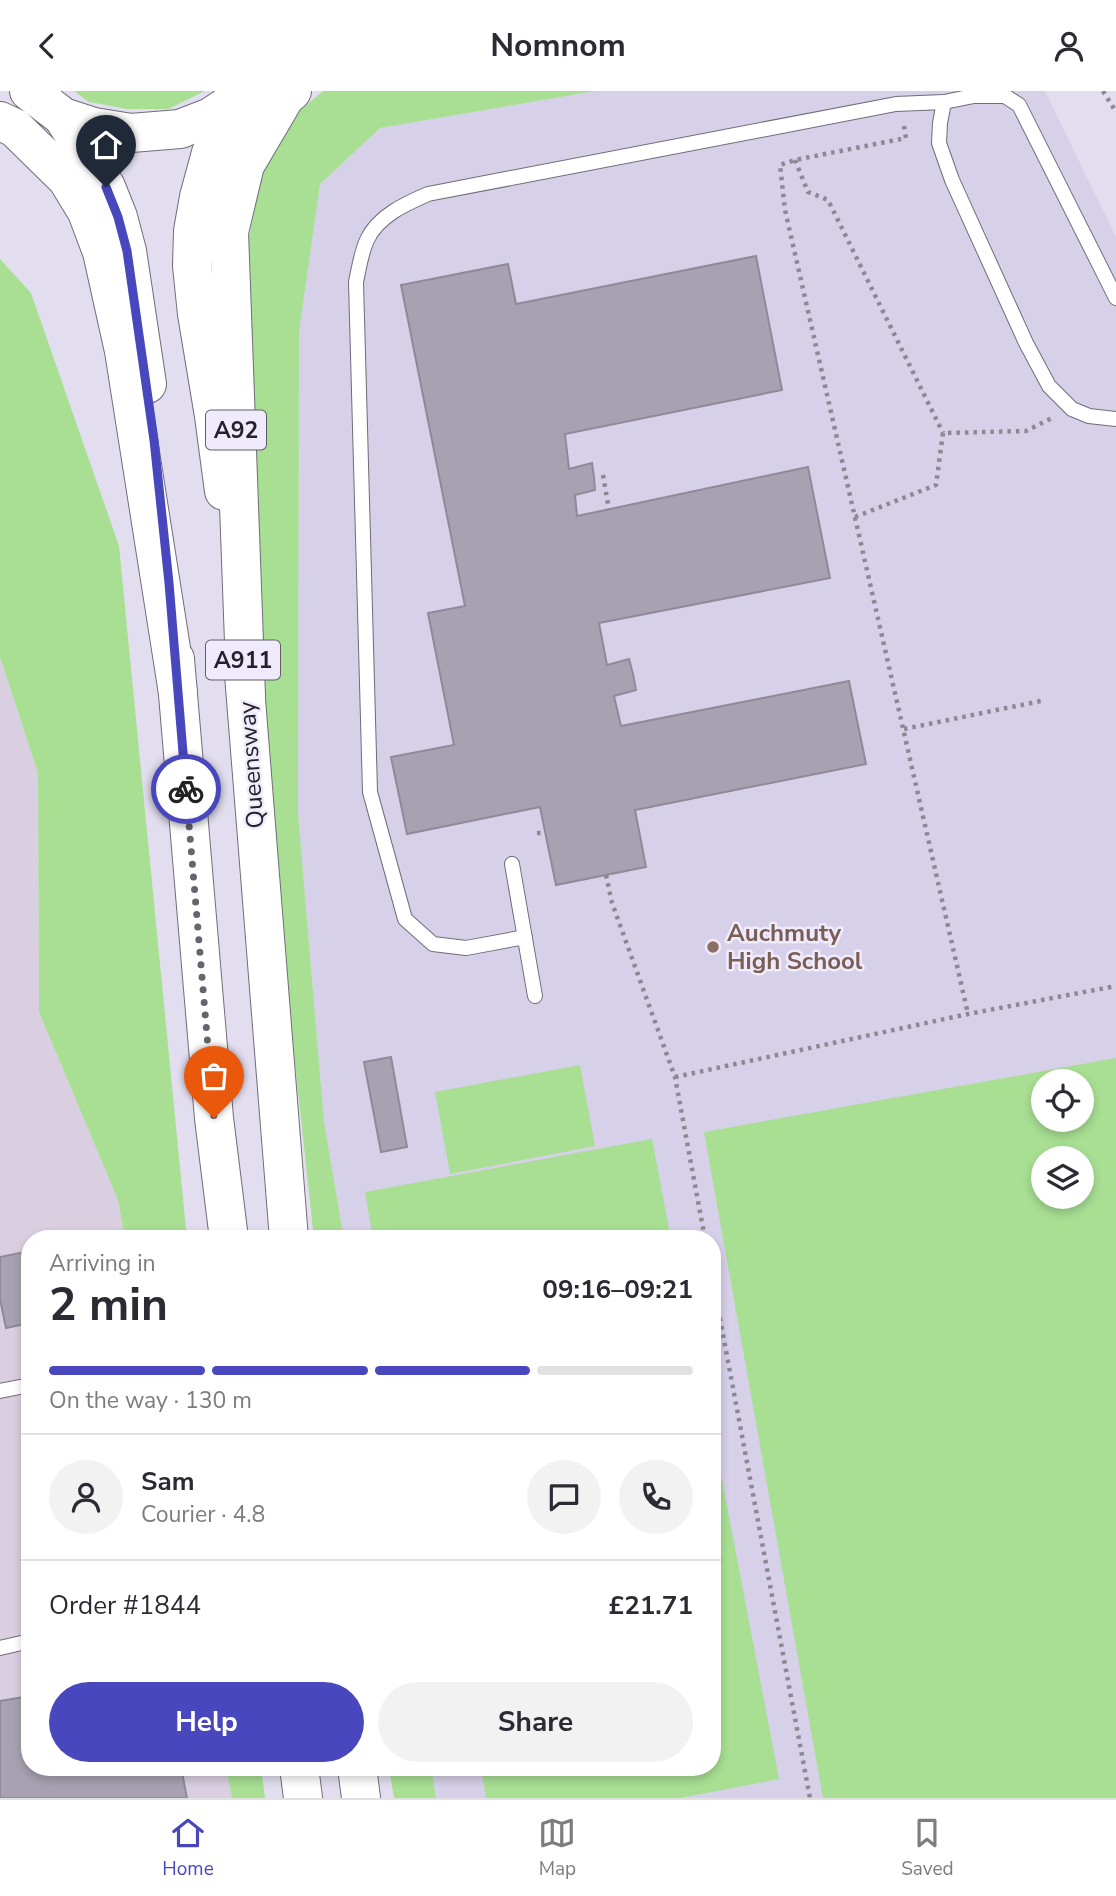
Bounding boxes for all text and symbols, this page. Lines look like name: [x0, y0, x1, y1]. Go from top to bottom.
text: Nomnom: [490, 24, 626, 67]
icon: back: [28, 27, 66, 65]
icon: person: [1050, 27, 1088, 65]
pin: [76, 115, 136, 187]
icon: home: [87, 126, 125, 164]
road number: A92: [206, 411, 266, 449]
road number: A911: [206, 641, 280, 680]
street label: Queensway: [231, 700, 271, 830]
courier: [151, 754, 221, 824]
icon: bike: [167, 770, 205, 808]
place label: Auchmuty High School: [727, 917, 863, 977]
marker: Auchmuty High School: [705, 939, 721, 955]
pin: [184, 1046, 244, 1118]
icon: bag: [195, 1057, 233, 1095]
map controls: [1031, 1069, 1094, 1209]
button: locate: [1031, 1069, 1094, 1132]
button: layers: [1031, 1146, 1094, 1209]
text: Arriving in: [49, 1248, 156, 1279]
text: 09:16–09:21: [542, 1272, 693, 1307]
text: 2 min: [49, 1273, 168, 1336]
text: On the way · 130 m: [49, 1385, 252, 1416]
button: person: [49, 1460, 123, 1534]
button: chat: [527, 1460, 601, 1534]
button: phone: [619, 1460, 693, 1534]
text: Sam: [141, 1464, 194, 1499]
text: Courier · 4.8: [141, 1499, 265, 1530]
text: Order #1844: [49, 1588, 201, 1623]
text: £21.71: [609, 1588, 693, 1623]
button: Help: [49, 1682, 364, 1762]
button: Share: [378, 1682, 693, 1762]
tab: Home: [162, 1814, 214, 1882]
tab: Map: [538, 1814, 576, 1882]
tab: Saved: [901, 1814, 954, 1882]

